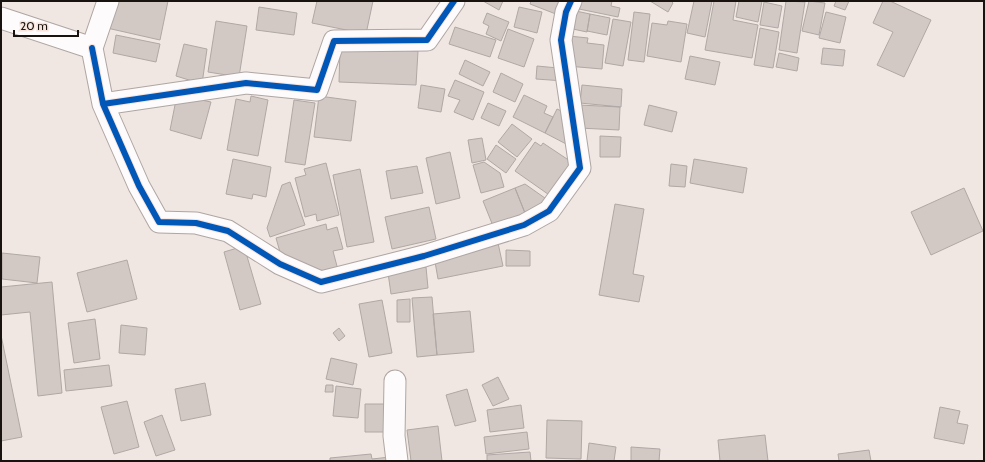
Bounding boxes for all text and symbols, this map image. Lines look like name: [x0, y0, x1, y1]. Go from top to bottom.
scale bar: [14, 12, 78, 38]
text: 20 m: [20, 18, 48, 33]

